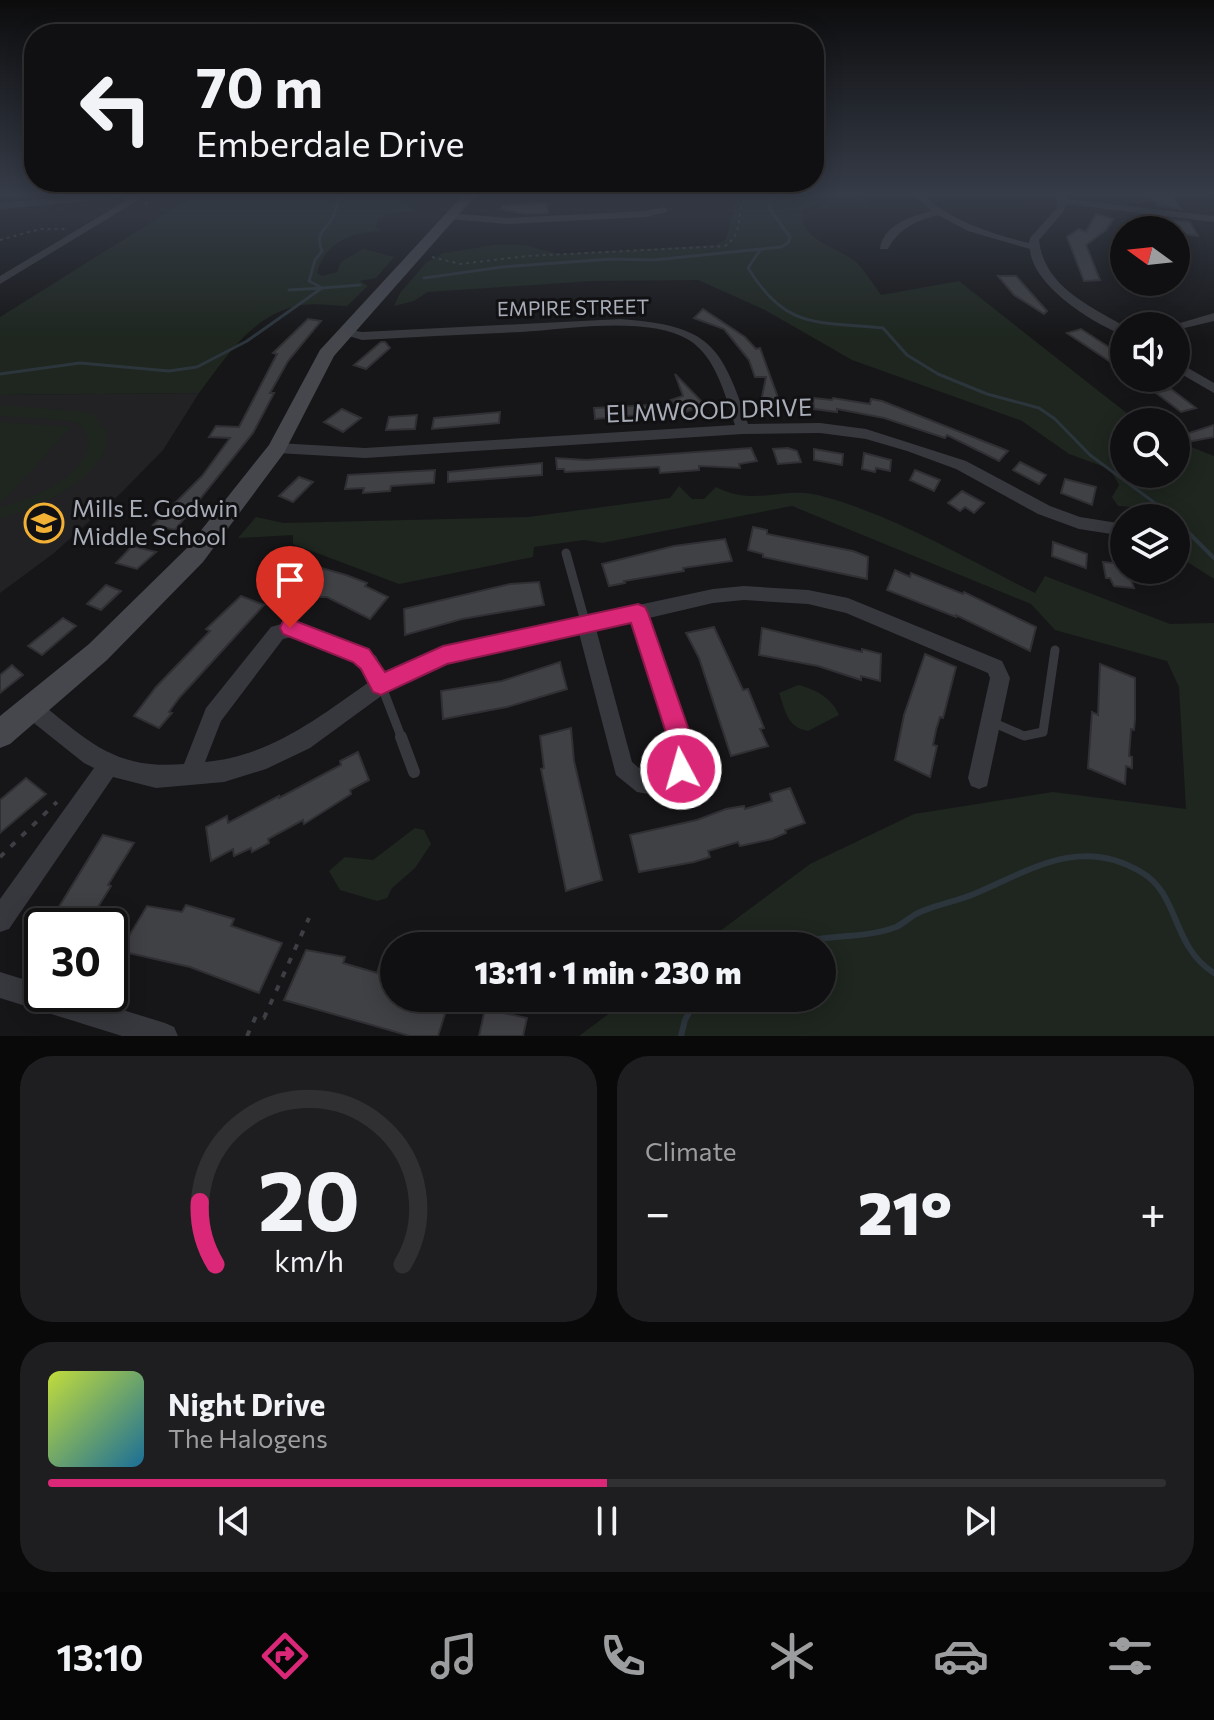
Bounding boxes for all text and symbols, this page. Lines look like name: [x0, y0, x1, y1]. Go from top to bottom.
text: 70 m: [196, 51, 323, 120]
icon: left: [64, 56, 168, 160]
text: Emberdale Drive: [196, 120, 464, 164]
north arrow: [1110, 216, 1190, 296]
map controls: [1110, 216, 1190, 584]
street label: EMPIRE STREET: [497, 294, 650, 320]
button: sound: [1110, 312, 1190, 392]
street label: ELMWOOD DRIVE: [605, 391, 813, 428]
button: search: [1110, 408, 1190, 488]
place label: Mills E. Godwin Middle School: [72, 493, 238, 550]
school or university icon: Mills E. Godwin Middle School: [23, 502, 65, 544]
button: layers: [1110, 504, 1190, 584]
pin: [256, 546, 324, 628]
icon: arrive: [268, 558, 312, 602]
position arrow: [639, 727, 723, 811]
speed limit sign: 30: [24, 908, 128, 1012]
text: 13:11 · 1 min · 230 m: [475, 953, 741, 990]
text: Climate: [645, 1135, 737, 1166]
text: 20: [257, 1146, 360, 1248]
text: 21°: [858, 1174, 952, 1247]
text: −: [645, 1184, 670, 1238]
text: +: [1140, 1184, 1166, 1238]
text: km/h: [274, 1243, 343, 1278]
text: Night Drive: [168, 1385, 325, 1422]
text: The Halogens: [168, 1422, 328, 1453]
icon: previous: [212, 1499, 256, 1543]
icon: pause: [585, 1499, 629, 1543]
icon: next: [958, 1499, 1002, 1543]
icon: directions: [257, 1628, 313, 1684]
icon: music: [426, 1628, 482, 1684]
icon: phone: [595, 1628, 651, 1684]
icon: climate: [764, 1628, 820, 1684]
icon: car: [933, 1628, 989, 1684]
icon: filters: [1102, 1628, 1158, 1684]
text: 13:10: [57, 1634, 144, 1678]

